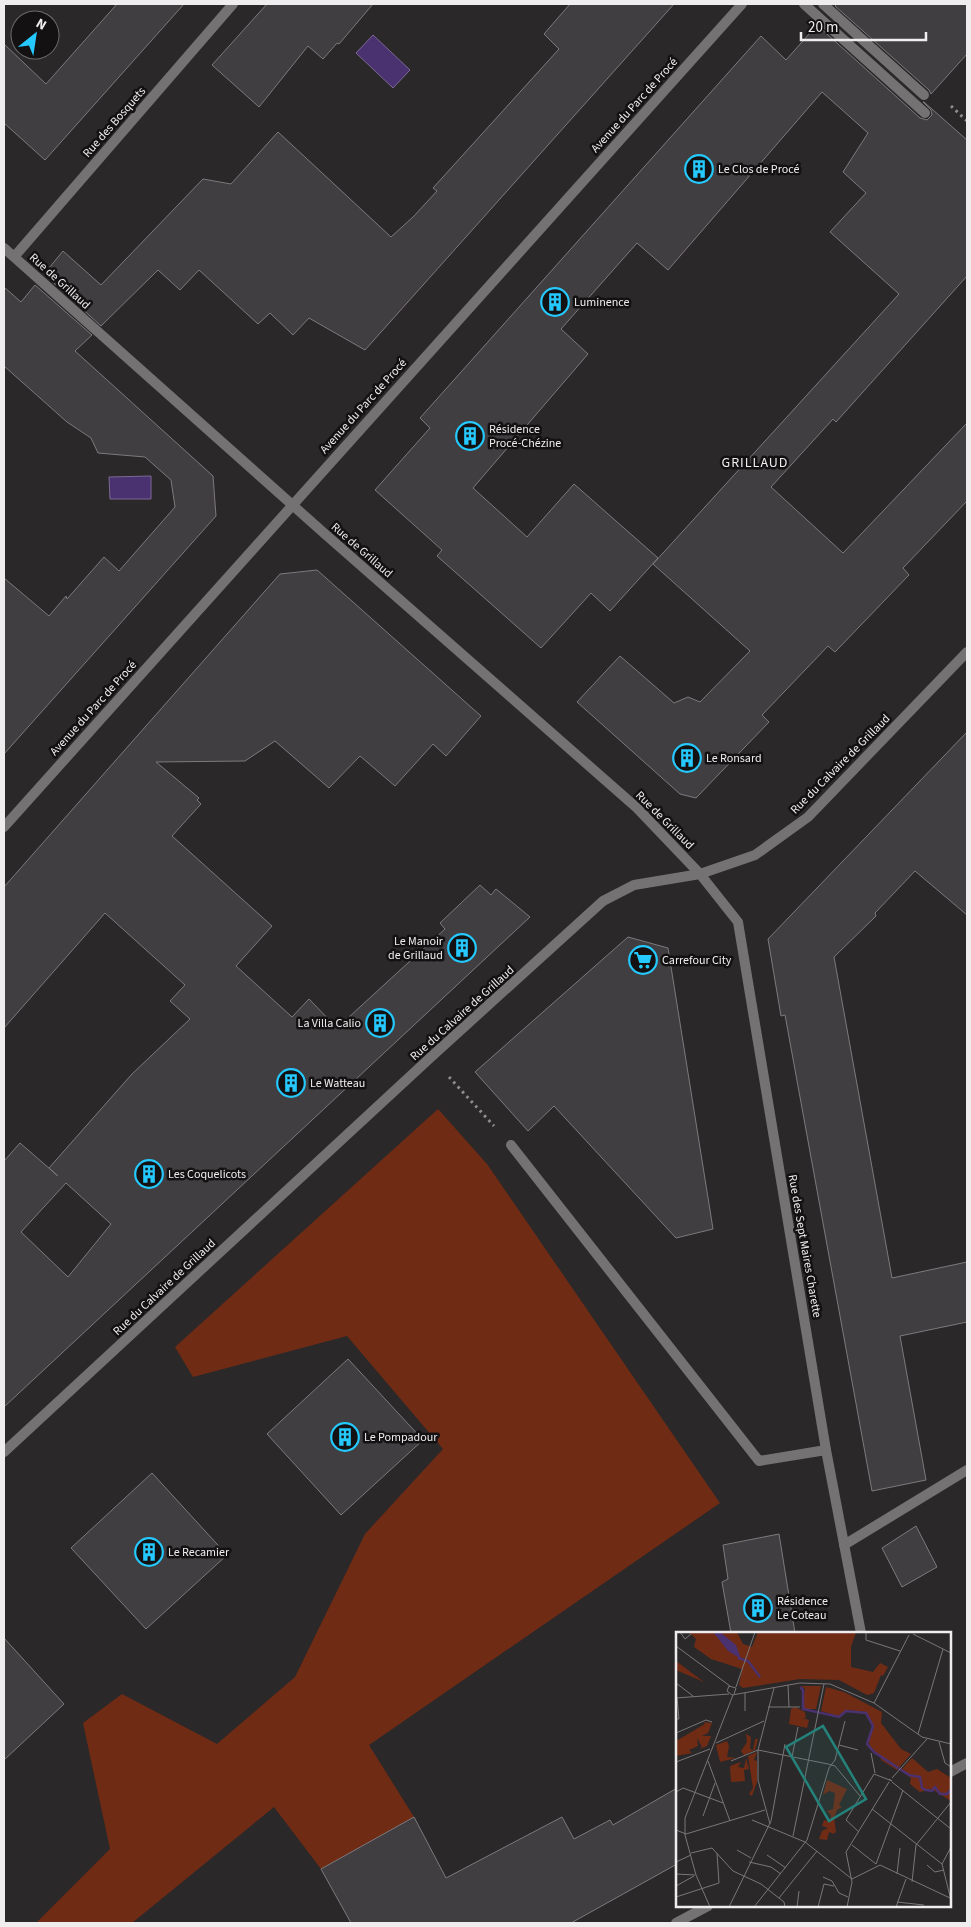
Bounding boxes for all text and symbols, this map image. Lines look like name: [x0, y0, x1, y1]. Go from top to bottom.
north arrow: [10, 10, 60, 60]
scale bar: [801, 10, 926, 42]
text: N: [32, 14, 50, 36]
text: 20 m: [808, 17, 838, 38]
street label: Avenue du Parc de Procé: [587, 54, 682, 157]
street label: Rue des Bosquets: [79, 83, 150, 161]
building icon: Le Clos de Procé: [684, 154, 714, 184]
place label: Le Clos de Procé: [718, 161, 799, 178]
street label: Rue de Grillaud: [26, 249, 94, 313]
building icon: Luminence: [540, 287, 570, 317]
place label: Luminence: [574, 294, 629, 311]
street label: Avenue du Parc de Procé: [316, 355, 411, 458]
building icon: Résidence Procé-Chézine: [455, 421, 485, 451]
place label: Résidence Procé-Chézine: [489, 421, 561, 452]
district label: GRILLAUD: [722, 453, 788, 473]
street label: Rue de Grillaud: [327, 519, 396, 582]
street label: Avenue du Parc de Procé: [46, 657, 141, 760]
street label: Rue du Calvaire de Grillaud: [787, 711, 894, 818]
building icon: Le Ronsard: [672, 743, 702, 773]
place label: Le Ronsard: [706, 750, 762, 767]
street label: Rue de Grillaud: [632, 787, 698, 853]
place label: Le Manoir de Grillaud: [388, 933, 444, 964]
building icon: Le Manoir de Grillaud: [447, 933, 477, 963]
supermarket icon: Carrefour City: [628, 945, 658, 975]
place label: Carrefour City: [662, 952, 732, 969]
street label: Rue du Calvaire de Grillaud: [407, 962, 518, 1065]
building icon: La Villa Calio: [365, 1008, 395, 1038]
place label: La Villa Calio: [298, 1015, 361, 1032]
building icon: Le Watteau: [276, 1068, 306, 1098]
place label: Le Watteau: [310, 1075, 365, 1092]
building icon: Les Coquelicots: [134, 1159, 164, 1189]
place label: Les Coquelicots: [168, 1166, 246, 1183]
street label: Rue des Sept Maires Charette: [784, 1173, 825, 1319]
street label: Rue du Calvaire de Grillaud: [109, 1235, 219, 1340]
building icon: Le Pompadour: [330, 1422, 360, 1452]
place label: Le Pompadour: [364, 1429, 438, 1446]
building icon: Le Recamier: [134, 1537, 164, 1567]
place label: Le Recamier: [168, 1544, 230, 1561]
building icon: Résidence Le Coteau: [743, 1593, 773, 1623]
place label: Résidence Le Coteau: [777, 1593, 828, 1624]
inset map: [676, 1632, 951, 1907]

